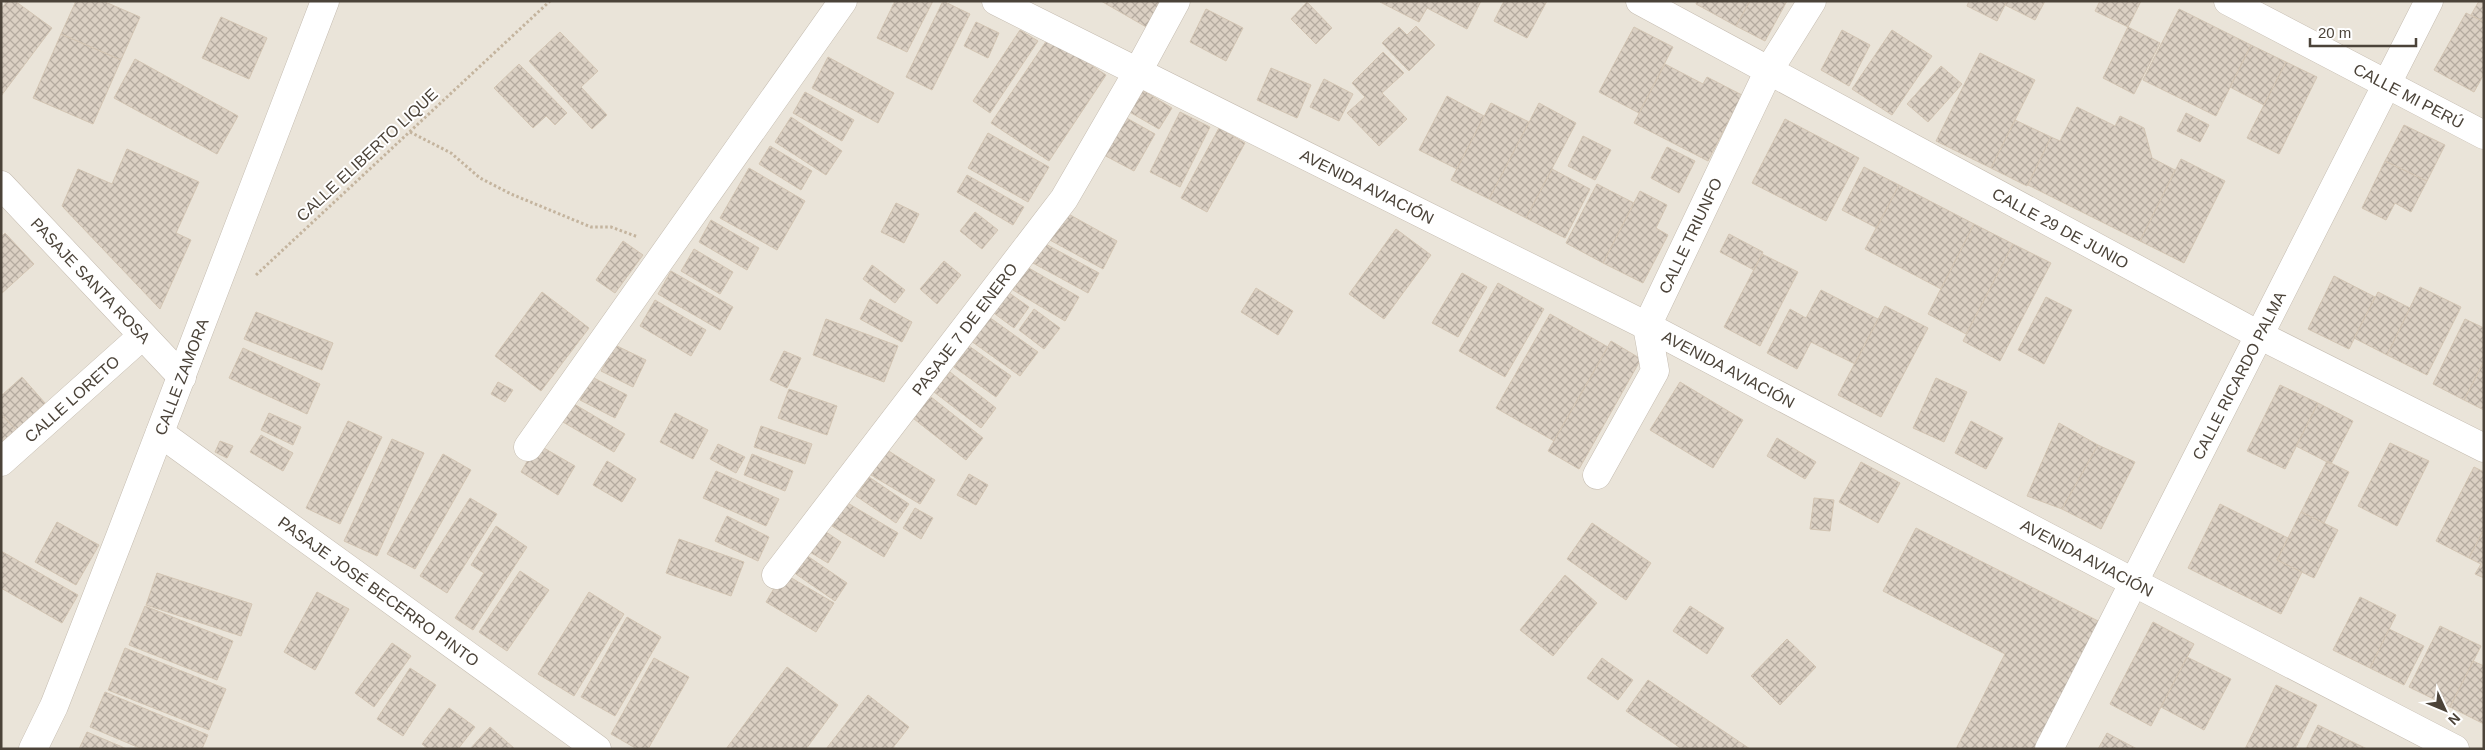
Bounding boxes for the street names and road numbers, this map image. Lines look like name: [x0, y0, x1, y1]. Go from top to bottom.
street label: CALLE MI PERÚ: [2351, 60, 2467, 131]
street label: CALLE ELIBERTO LIQUE: [293, 85, 441, 225]
street label: AVENIDA AVIACIÓN: [1298, 146, 1437, 227]
street label: CALLE TRIUNFO: [1655, 175, 1725, 296]
street label: CALLE 29 DE JUNIO: [1990, 184, 2132, 272]
street label: PASAJE SANTA ROSA: [28, 214, 154, 347]
street label: PASAJE 7 DE ENERO: [909, 260, 1020, 398]
street label: CALLE RICARDO PALMA: [2189, 288, 2289, 462]
street label: CALLE ZAMORA: [151, 315, 211, 437]
street label: AVENIDA AVIACIÓN: [1660, 327, 1798, 411]
street label: CALLE LORETO: [21, 352, 123, 445]
street label: PASAJE JOSÉ BECERRO PINTO: [275, 513, 482, 669]
street label: AVENIDA AVIACIÓN: [2018, 516, 2156, 599]

